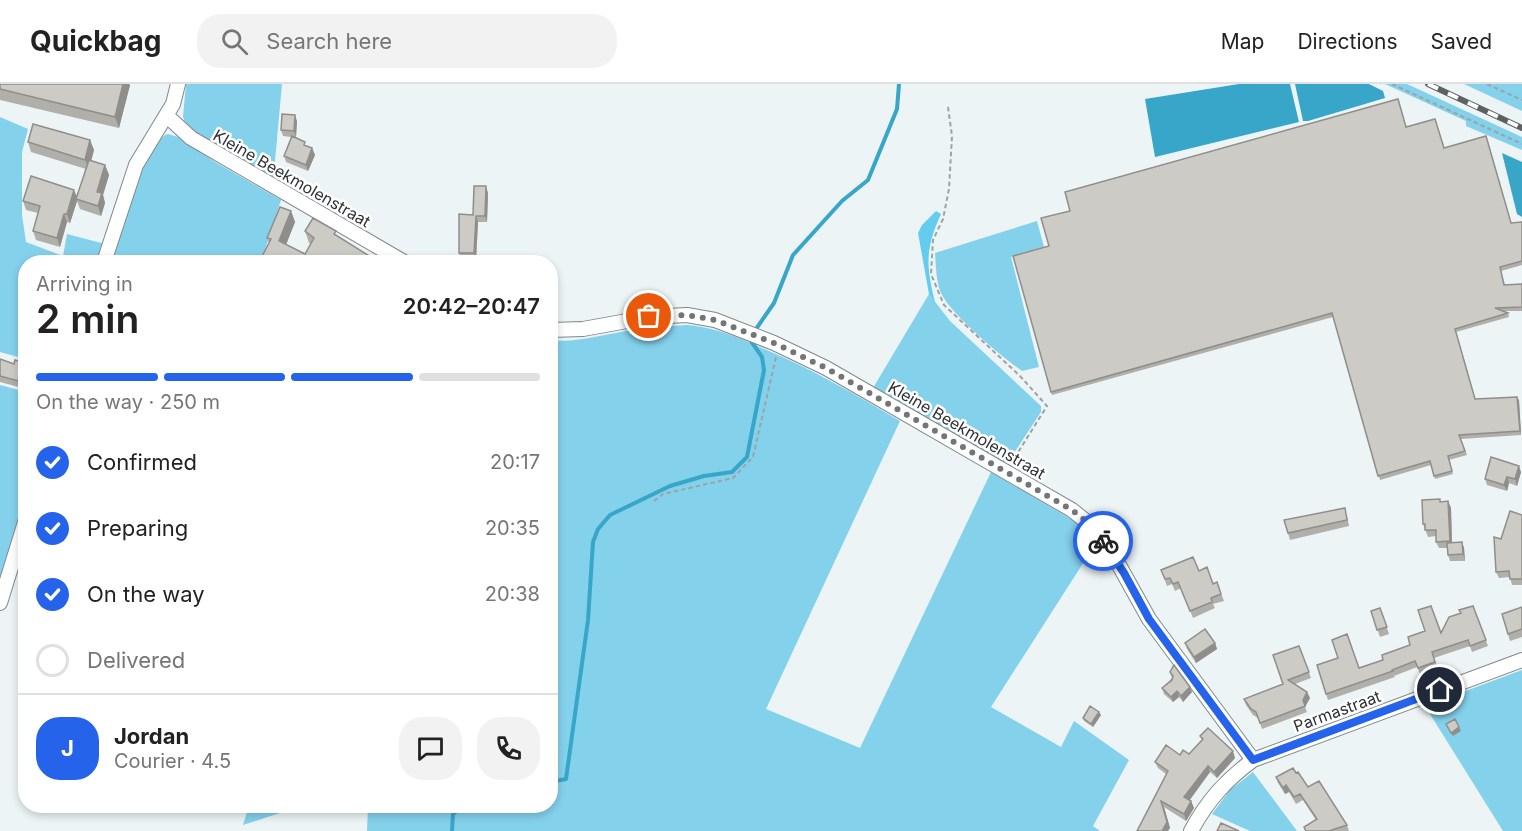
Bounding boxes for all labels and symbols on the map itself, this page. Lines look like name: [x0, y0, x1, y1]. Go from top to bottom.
street label: Kleine Beekmolenstraat: [210, 125, 374, 231]
pin: [623, 290, 674, 341]
street label: Kleine Beekmolenstraat: [885, 377, 1049, 483]
courier: [1073, 511, 1133, 571]
pin: [1414, 664, 1465, 715]
street label: Parmastraat: [1291, 686, 1383, 736]

